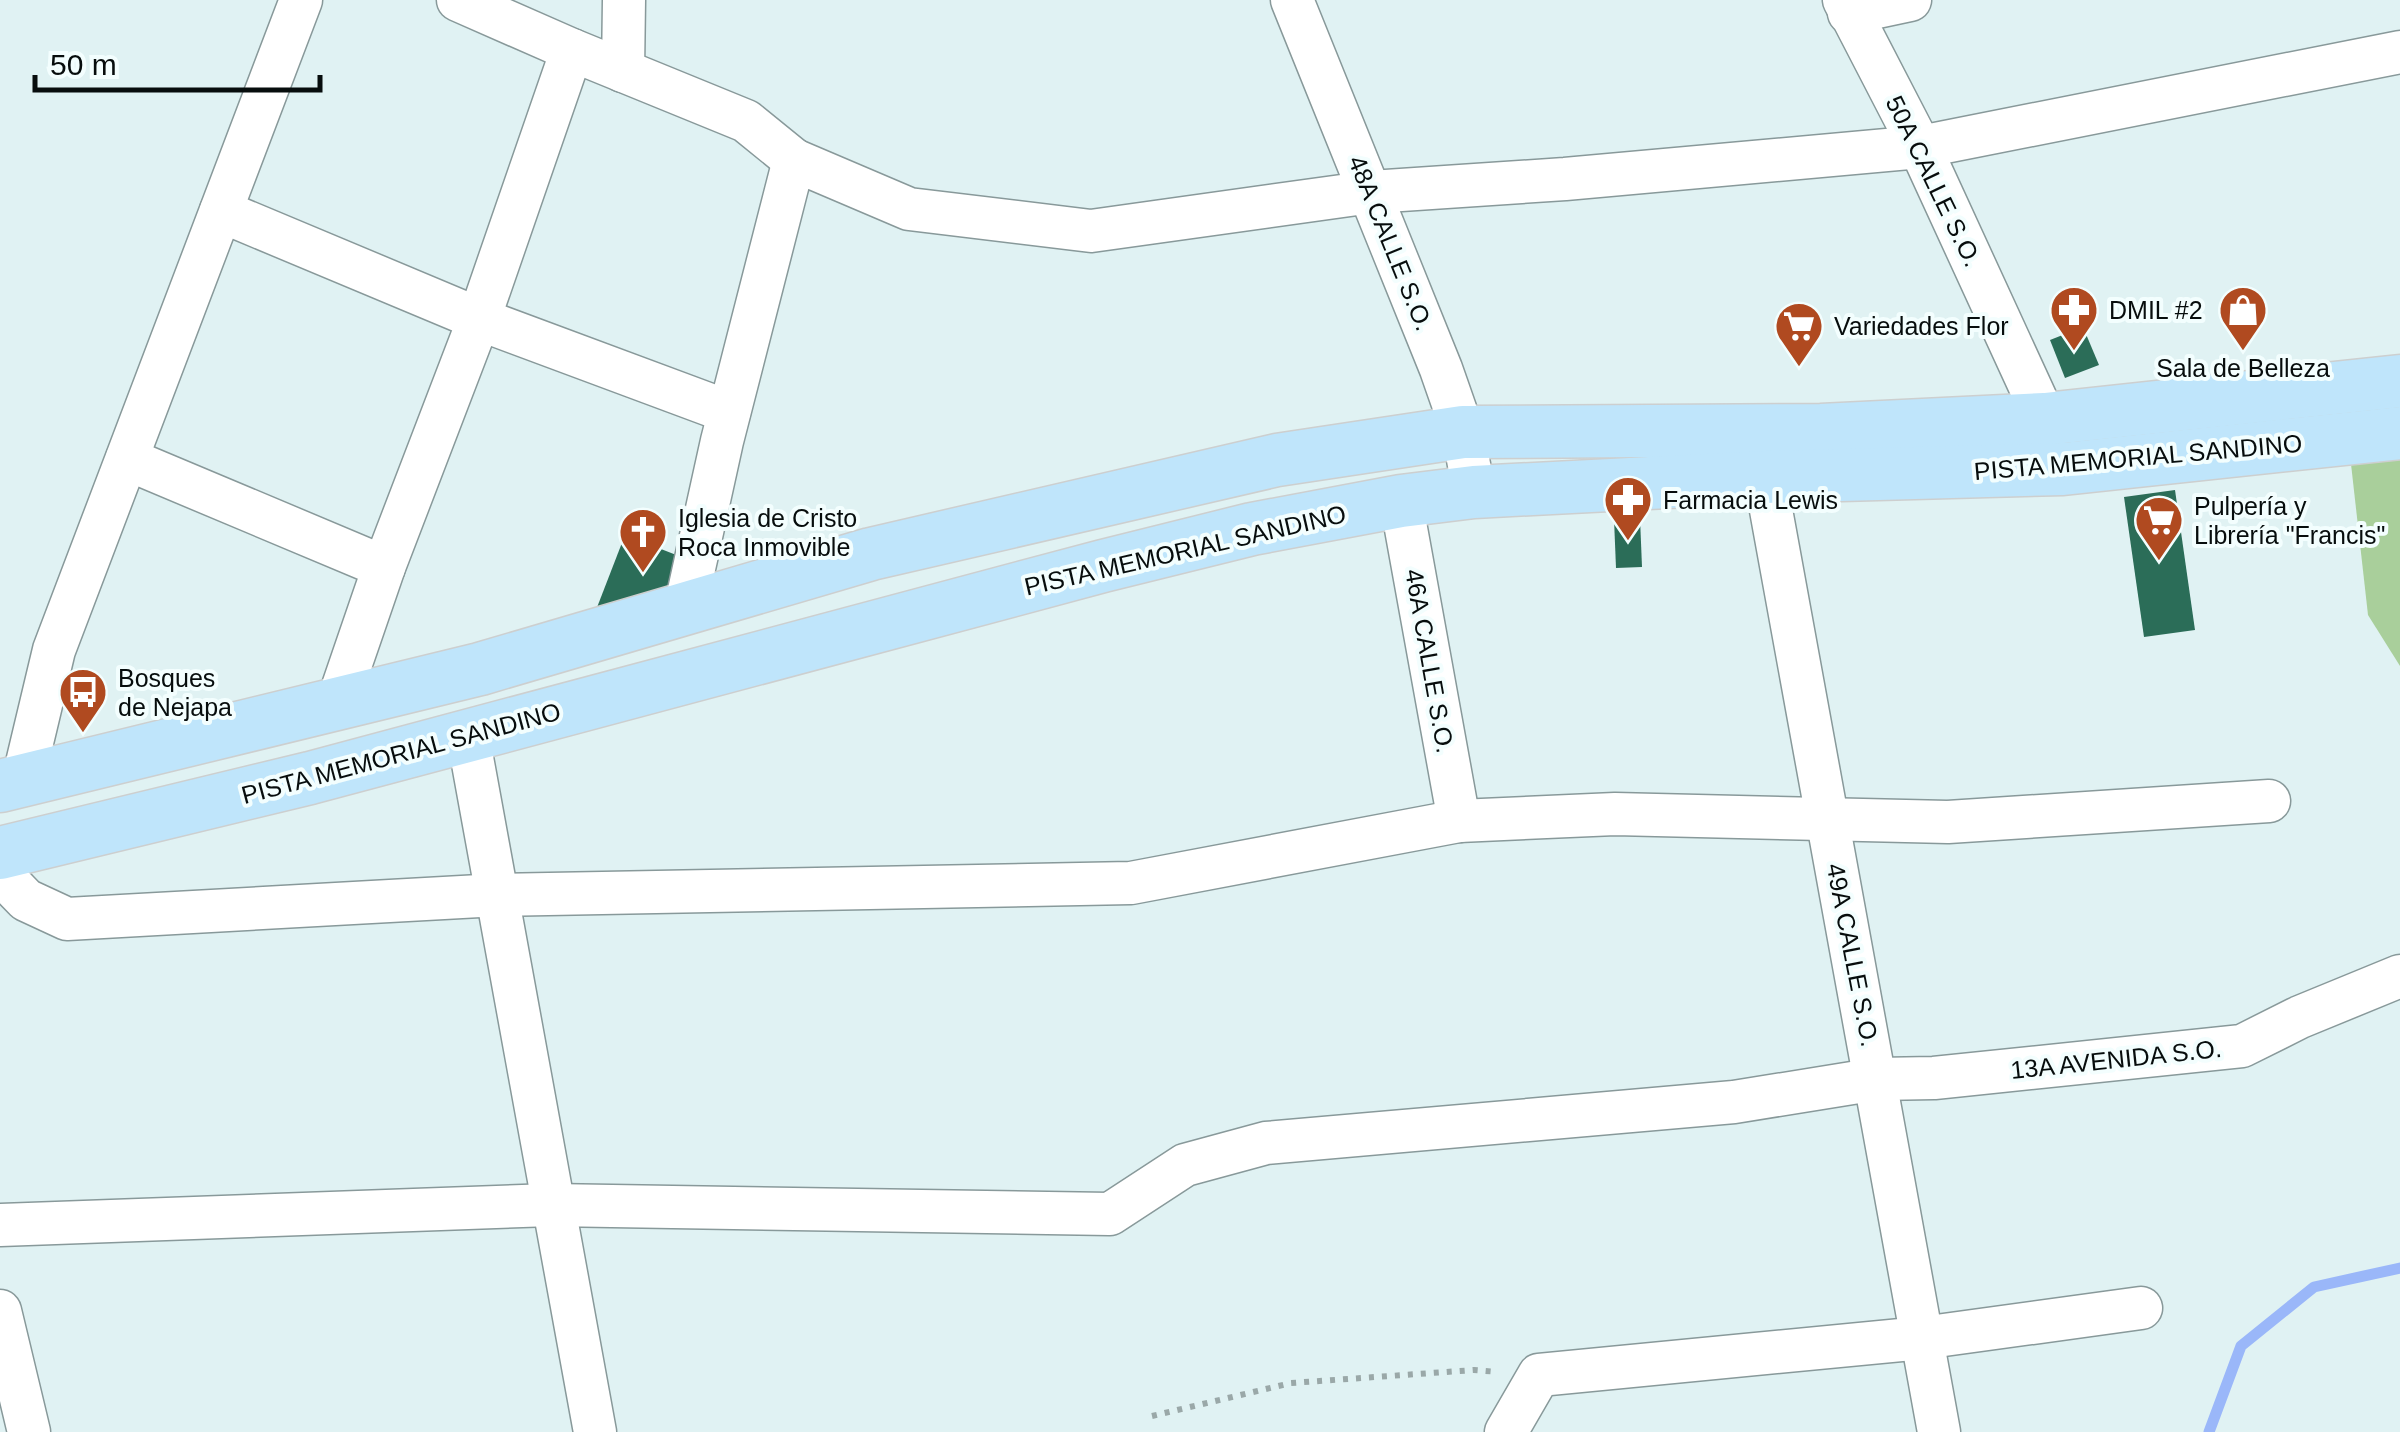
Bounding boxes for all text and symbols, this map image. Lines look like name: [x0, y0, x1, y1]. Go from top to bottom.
scale bar: [35, 30, 320, 92]
text: 50 m: [50, 48, 117, 81]
street label: 50A CALLE S.O.: [1881, 91, 1987, 271]
street label: 48A CALLE S.O.: [1343, 151, 1439, 335]
pharmacy icon: DMIL #2: [2048, 284, 2100, 352]
shop icon: Sala de Belleza: [2217, 284, 2269, 352]
place label: DMIL #2: [2109, 296, 2203, 324]
supermarket icon: Variedades Flor: [1773, 300, 1825, 368]
place label: Variedades Flor: [1834, 312, 2009, 340]
place label: Sala de Belleza: [2156, 354, 2330, 382]
street label: PISTA MEMORIAL SANDINO: [1973, 429, 2303, 485]
pharmacy icon: Farmacia Lewis: [1602, 474, 1654, 542]
place label: Farmacia Lewis: [1663, 486, 1838, 514]
place label: Pulpería y Librería "Francis": [2194, 492, 2385, 549]
supermarket icon: Pulpería y Librería "Francis": [2133, 494, 2185, 562]
street label: PISTA MEMORIAL SANDINO: [1021, 499, 1349, 601]
place label: Iglesia de Cristo Roca Inmovible: [678, 504, 857, 561]
church icon: Iglesia de Cristo Roca Inmovible: [617, 506, 669, 574]
street label: 46A CALLE S.O.: [1400, 567, 1460, 755]
place label: Bosques de Nejapa: [118, 664, 232, 721]
bus stop icon: Bosques de Nejapa: [57, 666, 109, 734]
street label: PISTA MEMORIAL SANDINO: [238, 697, 564, 809]
street label: 49A CALLE S.O.: [1821, 861, 1885, 1049]
street label: 13A AVENIDA S.O.: [2009, 1034, 2223, 1084]

